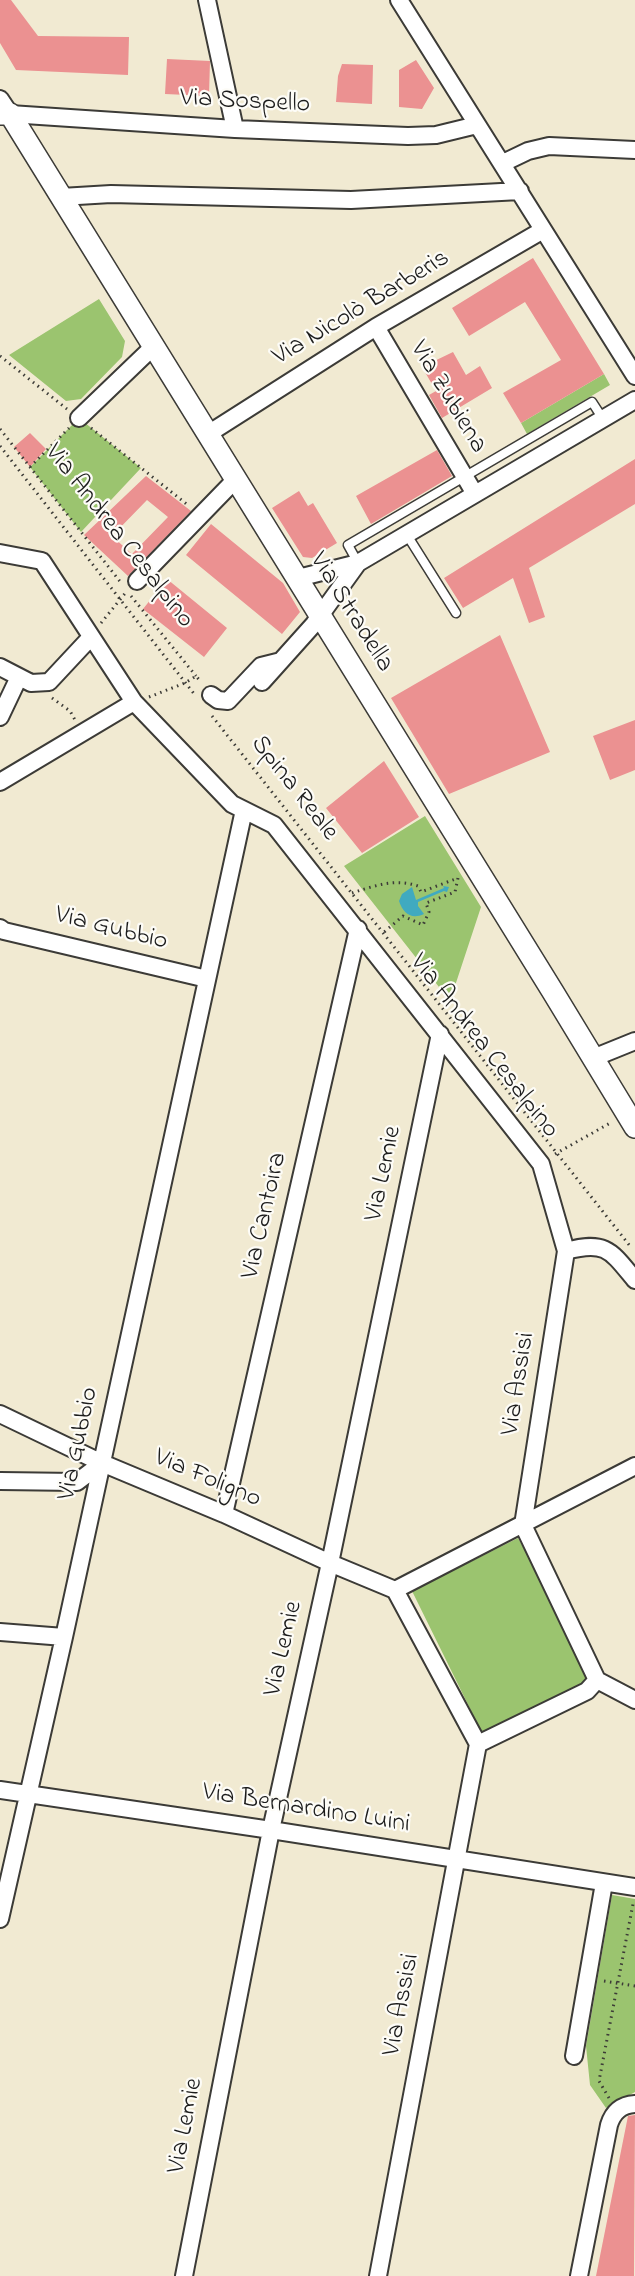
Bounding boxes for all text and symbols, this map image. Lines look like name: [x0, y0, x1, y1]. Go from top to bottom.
street label: Via Sospello: [179, 84, 311, 122]
street label: Via Nicolò Barberis: [268, 244, 456, 374]
street label: Via Zubiena: [401, 336, 493, 460]
street label: Via Andrea Cesalpino: [36, 439, 200, 635]
street label: Via Stradella: [301, 547, 399, 679]
street label: Spina Reale: [242, 730, 344, 848]
street label: Via Gubbio: [52, 901, 170, 959]
street label: Via Andrea Cesalpino: [401, 949, 565, 1145]
street label: Via Lemie: [360, 1124, 410, 1224]
street label: Via Cantoira: [236, 1150, 296, 1282]
street label: Via Assisi: [496, 1330, 544, 1438]
street label: Via Gubbio: [53, 1385, 107, 1503]
street label: Via Foligno: [149, 1444, 265, 1516]
street label: Via Lemie: [259, 1598, 311, 1700]
street label: Via Bernardino Luini: [200, 1778, 412, 1842]
street label: Via Assisi: [378, 1951, 428, 2059]
street label: Via Lemie: [162, 2076, 212, 2176]

